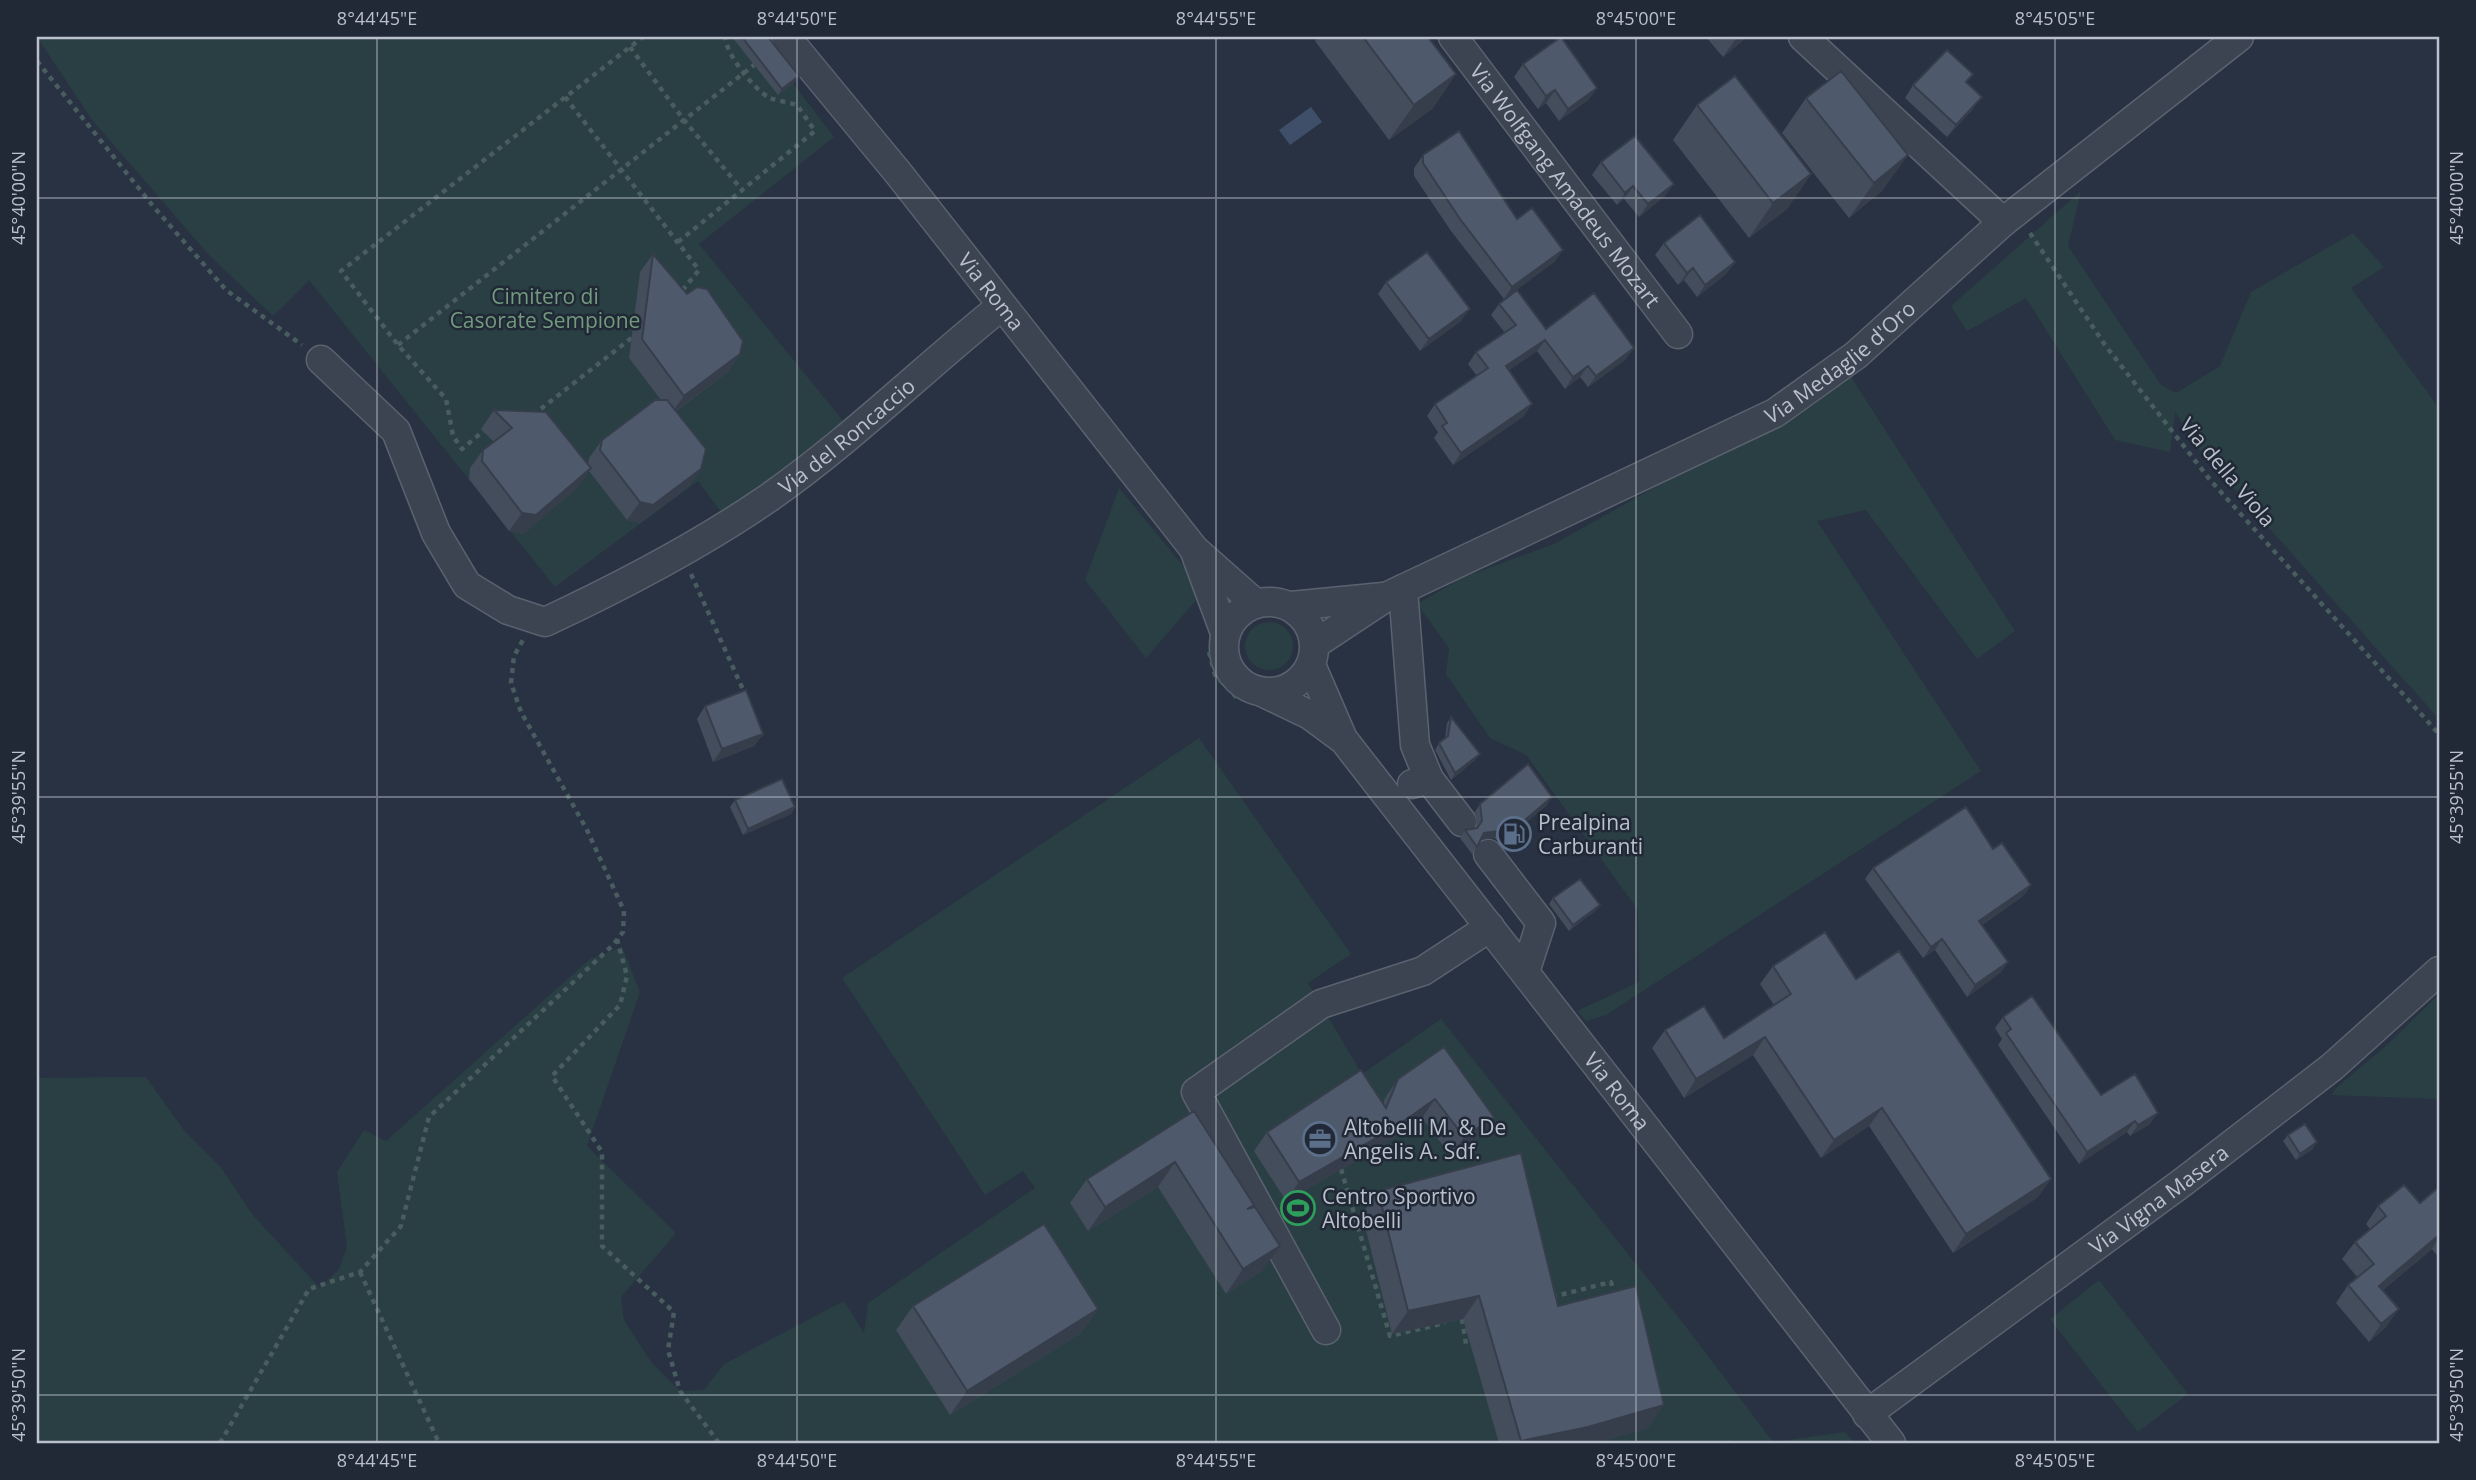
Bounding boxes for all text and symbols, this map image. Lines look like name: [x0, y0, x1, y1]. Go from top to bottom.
text: 8°44'45"E: [337, 6, 417, 30]
text: 8°44'50"E: [757, 6, 837, 30]
text: 8°44'55"E: [1176, 6, 1256, 30]
text: 8°45'00"E: [1596, 6, 1676, 30]
text: 8°45'05"E: [2015, 6, 2095, 30]
street label: Via Wolfgang Amadeus Mozart: [1464, 58, 1667, 313]
text: 45°40'00"N: [6, 151, 30, 245]
text: 45°40'00"N: [2444, 151, 2468, 245]
street label: Via Roma: [952, 247, 1031, 336]
park label: Cimitero di Casorate Sempione: [450, 282, 640, 334]
street label: Via Medaglie d'Oro: [1760, 294, 1921, 430]
street label: Via del Roncaccio: [773, 372, 921, 500]
street label: Via della Viola: [2174, 411, 2282, 533]
text: 45°39'55"N: [6, 750, 30, 844]
text: 45°39'55"N: [2444, 750, 2468, 844]
place label: Prealpina Carburanti: [1538, 808, 1643, 860]
fuel station icon: Prealpina Carburanti: [1495, 815, 1533, 853]
street label: Via Roma: [1578, 1046, 1656, 1136]
place label: Altobelli M. & De Angelis A. Sdf.: [1344, 1113, 1506, 1165]
office icon: Altobelli M. & De Angelis A. Sdf.: [1301, 1120, 1339, 1158]
street label: Via Vigna Masera: [2083, 1138, 2234, 1260]
place label: Centro Sportivo Altobelli: [1322, 1182, 1476, 1234]
sports icon: Centro Sportivo Altobelli: [1279, 1189, 1317, 1227]
text: 45°39'50"N: [6, 1348, 30, 1442]
text: 45°39'50"N: [2444, 1348, 2468, 1442]
text: 8°44'45"E: [337, 1448, 417, 1472]
text: 8°44'50"E: [757, 1448, 837, 1472]
text: 8°44'55"E: [1176, 1448, 1256, 1472]
text: 8°45'00"E: [1596, 1448, 1676, 1472]
text: 8°45'05"E: [2015, 1448, 2095, 1472]

